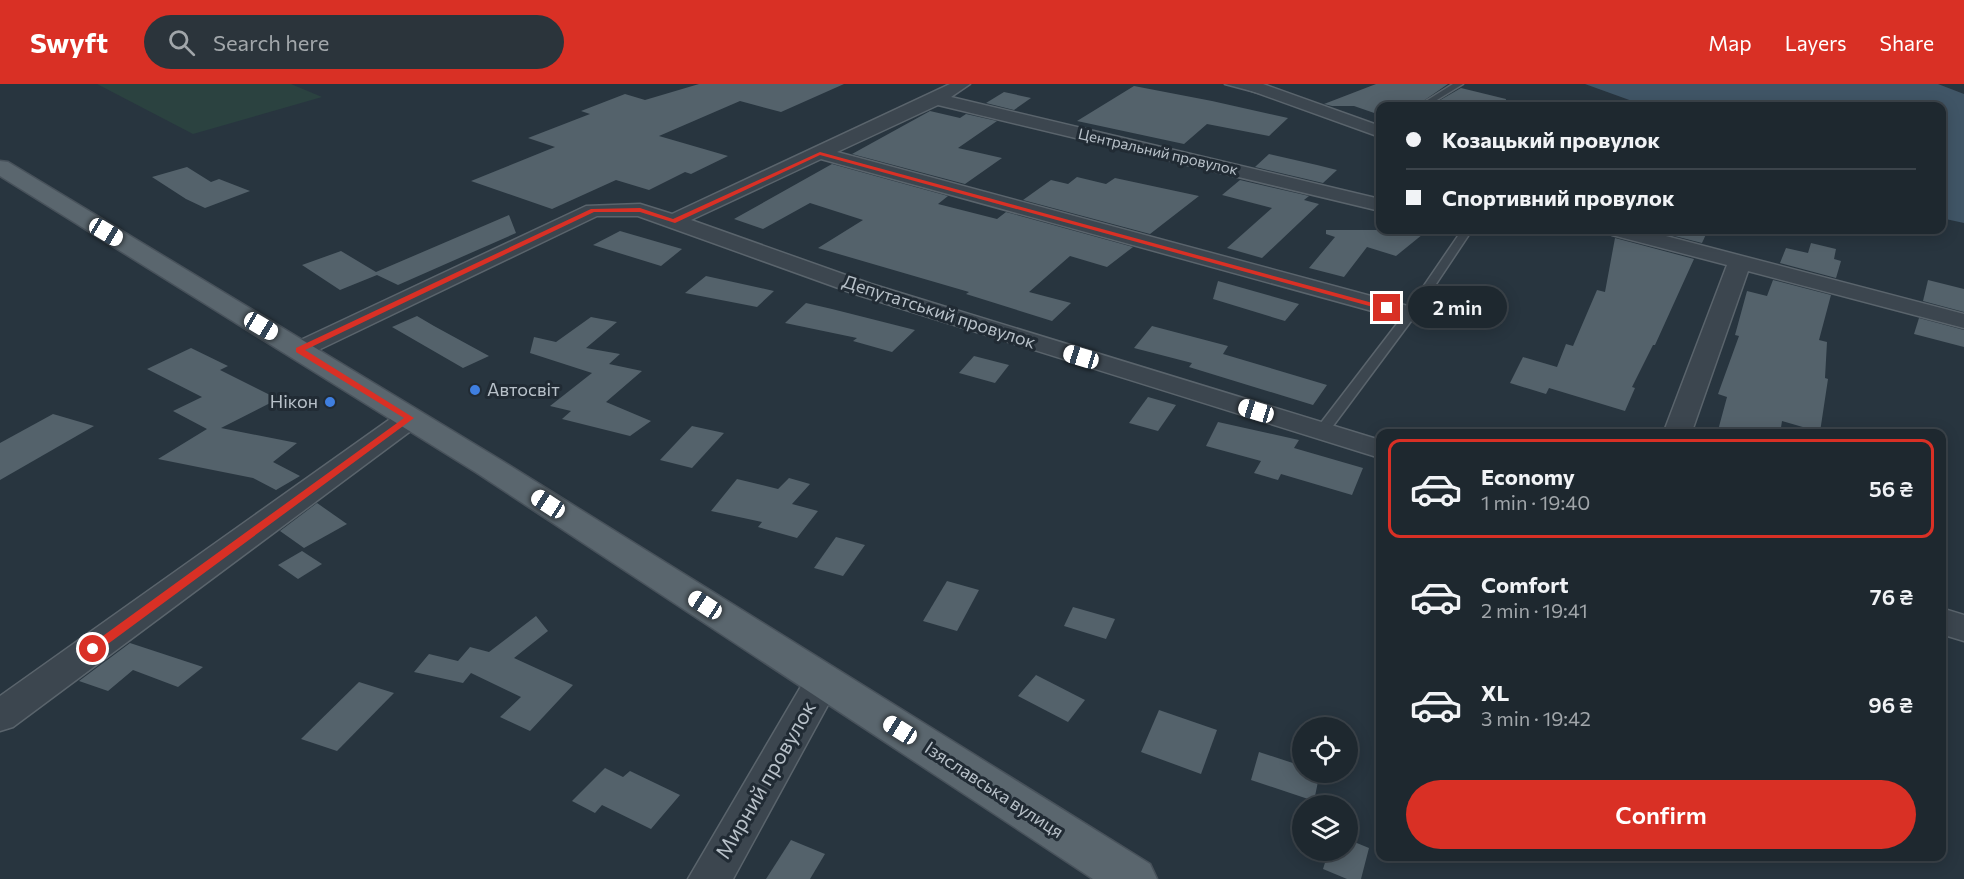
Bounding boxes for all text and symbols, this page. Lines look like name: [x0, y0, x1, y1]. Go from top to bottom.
search box: [144, 15, 564, 69]
text: Swyft: [30, 25, 108, 59]
icon: search: [165, 26, 198, 59]
text: Search here: [213, 29, 329, 56]
text: Map: [1708, 30, 1752, 55]
text: Layers: [1785, 30, 1847, 55]
text: Share: [1880, 30, 1934, 55]
street label: Центральний провулок: [1076, 124, 1240, 178]
text: Козацький провулок: [1442, 126, 1660, 153]
text: Спортивний провулок: [1442, 184, 1675, 211]
car: [86, 215, 126, 249]
street label: Депутатський провулок: [840, 269, 1039, 353]
callout: 2 min: [1408, 287, 1507, 329]
route end: [1373, 294, 1400, 321]
text: 2 min: [1433, 295, 1482, 319]
car: [241, 309, 281, 343]
car: [1061, 343, 1101, 371]
place label: Автосвіт: [487, 378, 560, 400]
marker: Автосвіт: [468, 383, 482, 397]
place label: Нікон: [270, 390, 318, 412]
marker: Нікон: [323, 395, 337, 409]
car: [1236, 397, 1276, 425]
icon: car: [1409, 462, 1463, 516]
text: Economy: [1481, 463, 1575, 490]
text: 56 ₴: [1869, 475, 1913, 502]
car: [528, 487, 568, 521]
text: 1 min · 19:40: [1481, 490, 1590, 514]
icon: car: [1409, 570, 1463, 624]
text: Comfort: [1481, 571, 1569, 598]
text: 76 ₴: [1870, 583, 1913, 610]
car: [685, 588, 725, 622]
text: 2 min · 19:41: [1481, 598, 1588, 622]
route start: [79, 635, 106, 662]
icon: car: [1409, 678, 1463, 732]
text: XL: [1481, 679, 1509, 706]
text: 96 ₴: [1868, 691, 1913, 718]
street label: Мирний провулок: [709, 696, 820, 863]
text: 3 min · 19:42: [1481, 706, 1591, 730]
car: [880, 713, 920, 747]
map controls: [1292, 717, 1358, 861]
button: locate: [1292, 717, 1358, 783]
street label: Ізяславська вулиця: [921, 736, 1068, 842]
button: Confirm: [1406, 780, 1916, 849]
button: layers: [1292, 795, 1358, 861]

